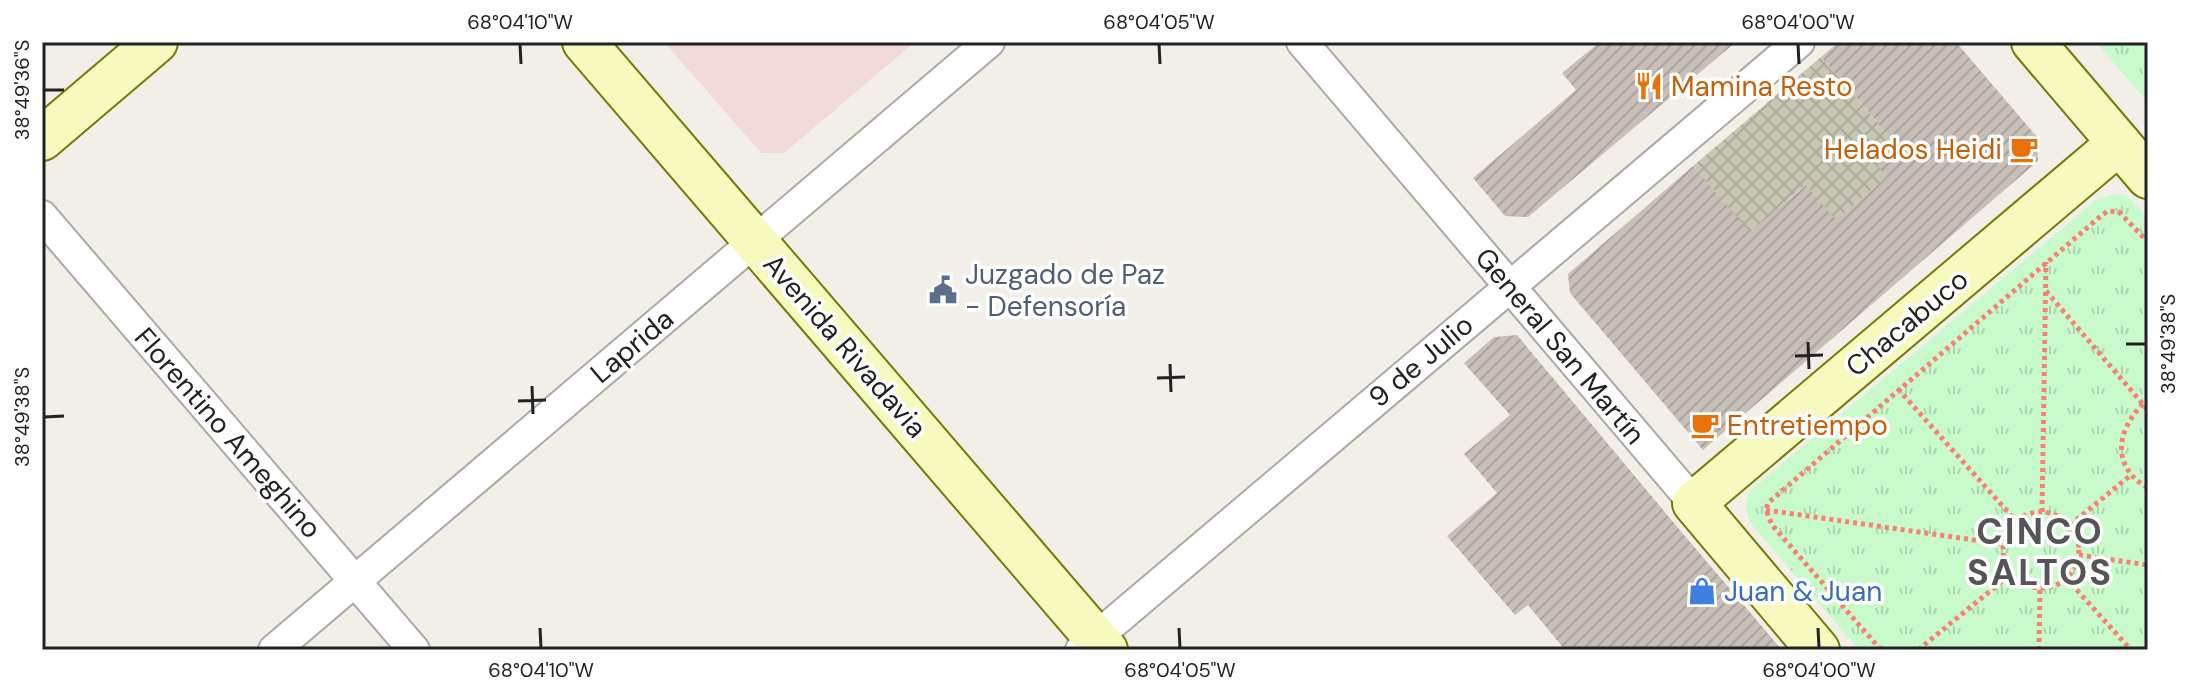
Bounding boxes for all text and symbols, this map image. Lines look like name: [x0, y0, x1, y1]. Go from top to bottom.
text: 68°04'10"W: [467, 9, 573, 35]
text: 68°04'05"W: [1103, 9, 1215, 35]
text: 68°04'00"W: [1741, 9, 1855, 35]
text: 38°49'36"S: [9, 40, 35, 140]
place label: Mamina Resto: [1671, 68, 1853, 105]
restaurant icon: Mamina Resto: [1634, 71, 1664, 101]
place label: Helados Heidi: [1824, 131, 2002, 168]
cafe icon: Helados Heidi: [2009, 134, 2039, 164]
street label: General San Martín: [1467, 240, 1653, 452]
street label: Avenida Rivadavia: [755, 246, 935, 446]
place label: Juzgado de Paz - Defensoría: [965, 256, 1165, 325]
street label: Chacabuco: [1838, 261, 1976, 385]
public building icon: Juzgado de Paz - Defensoría: [928, 275, 958, 305]
text: 38°49'38"S: [2155, 294, 2181, 394]
street label: Laprida: [583, 301, 681, 391]
street label: 9 de Julio: [1361, 306, 1481, 416]
street label: Florentino Ameghino: [126, 320, 330, 546]
text: 38°49'38"S: [9, 367, 35, 467]
place label: Entretiempo: [1727, 407, 1888, 444]
cafe icon: Entretiempo: [1690, 410, 1720, 440]
district label: CINCO SALTOS: [1967, 508, 2113, 596]
place label: Juan & Juan: [1724, 573, 1882, 610]
shop icon: Juan & Juan: [1687, 576, 1717, 606]
text: 68°04'10"W: [488, 657, 594, 683]
text: 68°04'05"W: [1124, 657, 1236, 683]
text: 68°04'00"W: [1762, 657, 1876, 683]

